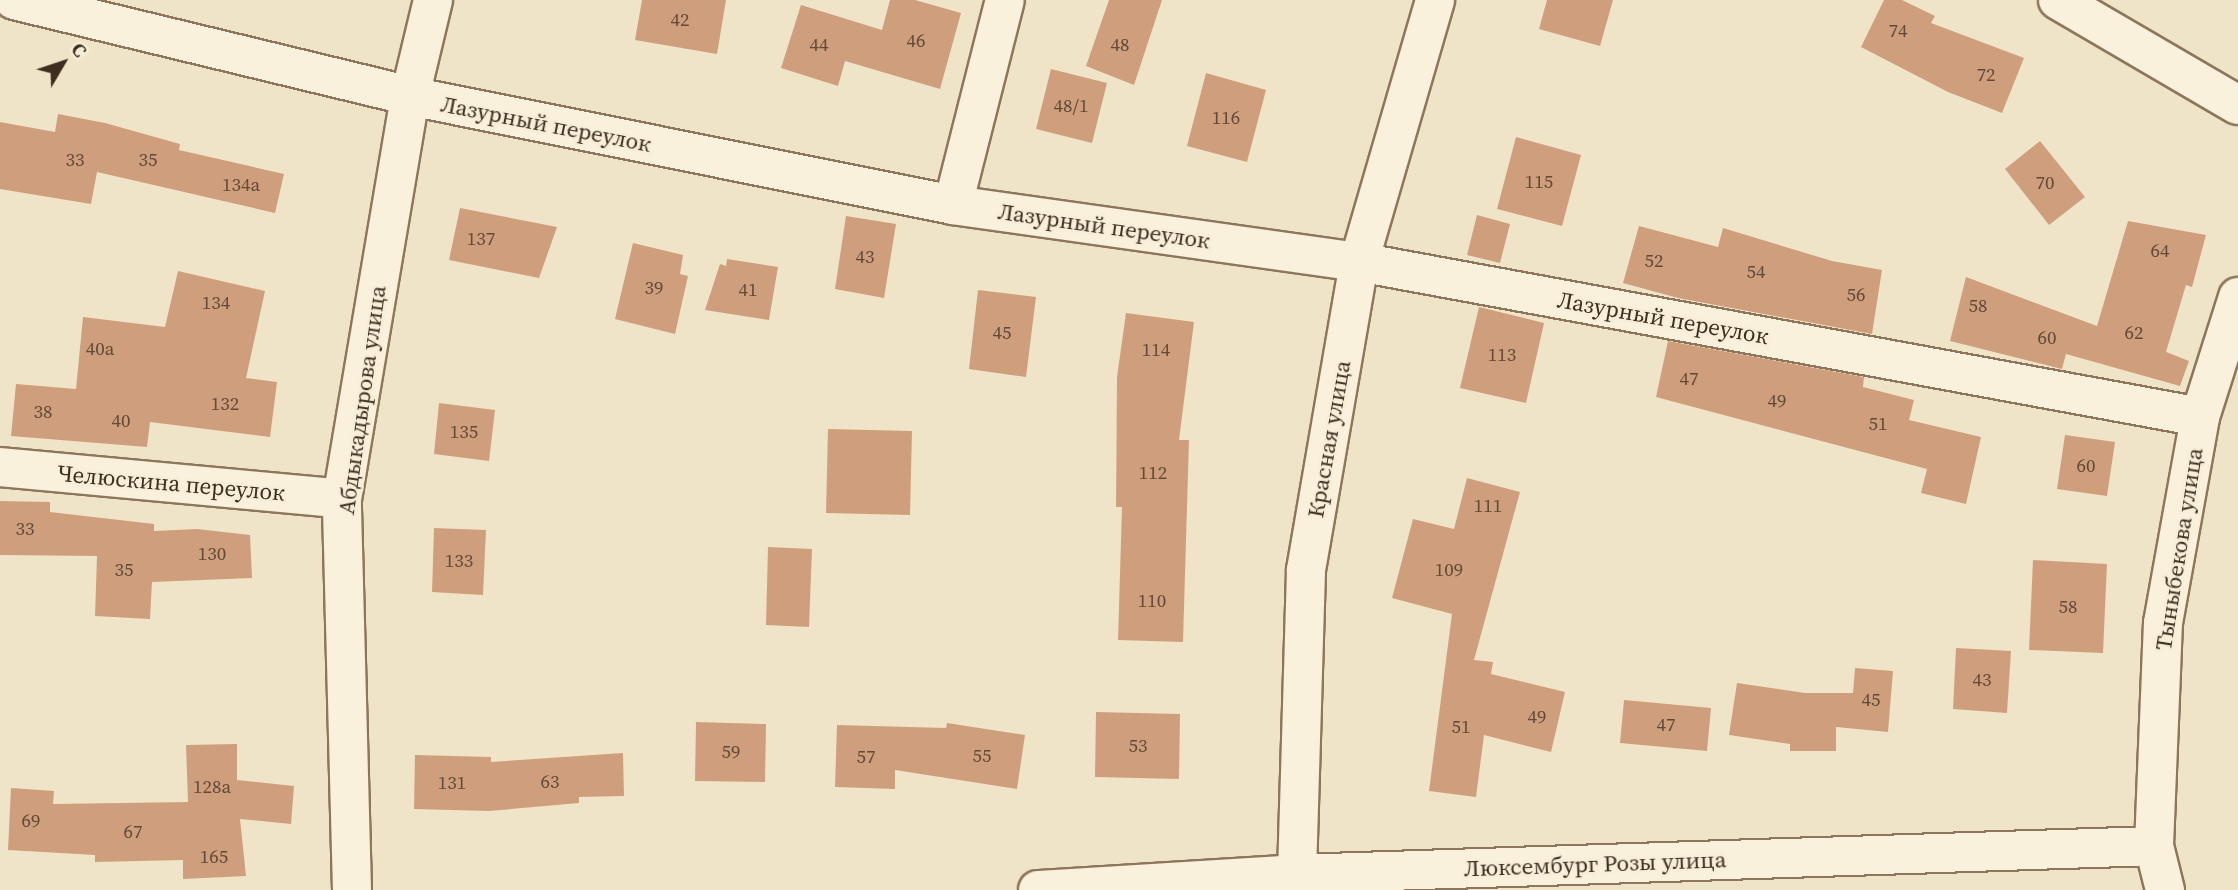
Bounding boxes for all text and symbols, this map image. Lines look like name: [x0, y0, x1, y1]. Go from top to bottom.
house number: 42: [671, 9, 689, 31]
house number: 74: [1889, 20, 1907, 42]
north arrow: [28, 28, 98, 98]
house number: 46: [907, 30, 925, 52]
house number: 44: [810, 34, 828, 56]
house number: 48: [1111, 34, 1129, 56]
text: С: [65, 37, 93, 63]
house number: 72: [1977, 64, 1995, 86]
street label: Лазурный переулок: [438, 90, 654, 158]
house number: 48/1: [1054, 95, 1088, 117]
house number: 116: [1212, 107, 1240, 129]
house number: 33: [66, 149, 84, 171]
house number: 35: [139, 149, 157, 171]
house number: 115: [1525, 171, 1553, 193]
house number: 70: [2036, 172, 2054, 194]
house number: 134a: [222, 174, 260, 196]
street label: Лазурный переулок: [996, 197, 1212, 255]
house number: 137: [467, 228, 495, 250]
house number: 64: [2151, 240, 2169, 262]
house number: 43: [856, 246, 874, 268]
house number: 52: [1645, 250, 1663, 272]
house number: 54: [1747, 261, 1765, 283]
house number: 39: [645, 277, 663, 299]
house number: 41: [739, 279, 757, 301]
street label: Абдыкадырова улица: [332, 284, 392, 516]
house number: 56: [1847, 284, 1865, 306]
street label: Лазурный переулок: [1555, 286, 1771, 350]
house number: 134: [202, 292, 230, 314]
house number: 58: [1969, 295, 1987, 317]
house number: 45: [993, 322, 1011, 344]
house number: 62: [2125, 322, 2143, 344]
house number: 60: [2038, 327, 2056, 349]
house number: 40a: [86, 338, 114, 360]
house number: 114: [1142, 339, 1170, 361]
house number: 113: [1488, 344, 1516, 366]
street label: Красная улица: [1302, 358, 1356, 520]
house number: 47: [1680, 368, 1698, 390]
house number: 49: [1768, 390, 1786, 412]
house number: 132: [211, 393, 239, 415]
house number: 38: [34, 401, 52, 423]
house number: 40: [112, 410, 130, 432]
house number: 51: [1869, 413, 1887, 435]
house number: 135: [450, 421, 478, 443]
street label: Тыныбекова улица: [2149, 446, 2209, 652]
house number: 60: [2077, 455, 2095, 477]
street label: Челюскина переулок: [56, 459, 286, 507]
house number: 112: [1139, 462, 1167, 484]
house number: 111: [1474, 495, 1502, 517]
house number: 33: [16, 518, 34, 540]
house number: 130: [198, 543, 226, 565]
house number: 133: [445, 550, 473, 572]
house number: 35: [115, 559, 133, 581]
house number: 109: [1435, 559, 1463, 581]
house number: 110: [1138, 590, 1166, 612]
house number: 58: [2059, 596, 2077, 618]
house number: 43: [1973, 669, 1991, 691]
house number: 45: [1862, 689, 1880, 711]
house number: 49: [1528, 706, 1546, 728]
house number: 47: [1657, 714, 1675, 736]
house number: 51: [1452, 716, 1470, 738]
house number: 53: [1129, 735, 1147, 757]
house number: 59: [722, 741, 740, 763]
house number: 55: [973, 745, 991, 767]
house number: 57: [857, 746, 875, 768]
house number: 63: [541, 771, 559, 793]
house number: 131: [438, 772, 466, 794]
house number: 128a: [193, 776, 231, 798]
house number: 69: [22, 810, 40, 832]
house number: 67: [124, 821, 142, 843]
house number: 165: [200, 846, 228, 868]
street label: Люксембург Розы улица: [1463, 846, 1727, 882]

